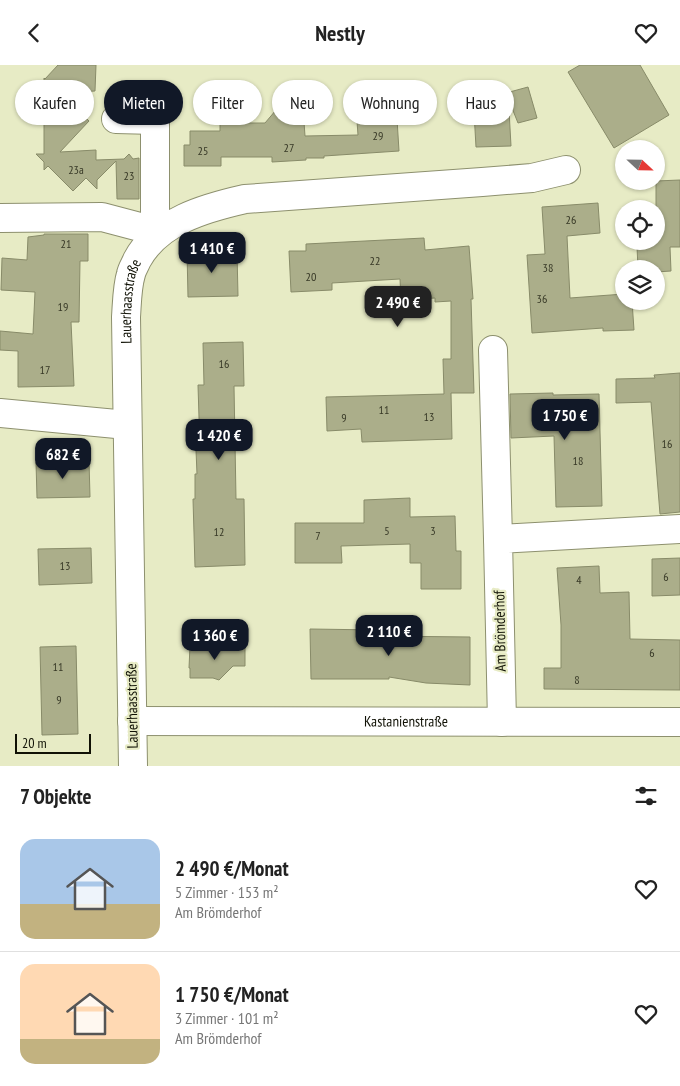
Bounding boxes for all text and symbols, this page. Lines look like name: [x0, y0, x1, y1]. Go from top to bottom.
icon: back: [20, 19, 48, 47]
text: Nestly: [315, 19, 365, 47]
icon: heart: [632, 19, 660, 47]
chip: Kaufen: [15, 80, 94, 125]
chip: Mieten: [104, 80, 183, 125]
chip: Filter: [193, 80, 262, 125]
chip: Neu: [272, 80, 333, 125]
chip: Wohnung: [343, 80, 437, 125]
chip: Haus: [447, 80, 514, 125]
house number: 29: [373, 128, 383, 143]
house number: 27: [284, 140, 294, 155]
north arrow: [615, 140, 665, 190]
map controls: [615, 140, 665, 310]
house number: 25: [198, 143, 208, 158]
house number: 23a: [68, 162, 84, 177]
house number: 23: [124, 168, 134, 183]
button: locate: [615, 200, 665, 250]
house number: 26: [566, 212, 576, 227]
pin: 1 410 €: [166, 231, 258, 274]
house number: 21: [61, 236, 71, 251]
text: 1 410 €: [190, 238, 234, 258]
house number: 22: [370, 253, 380, 268]
street label: Lauerhaasstraße: [116, 256, 145, 344]
house number: 38: [543, 260, 553, 275]
button: layers: [615, 260, 665, 310]
house number: 20: [306, 269, 316, 284]
pin: 2 490 €: [352, 285, 444, 328]
house number: 36: [537, 291, 547, 306]
text: 2 490 €: [376, 292, 420, 312]
house number: 19: [58, 299, 68, 314]
house number: 16: [219, 356, 229, 371]
house number: 17: [40, 362, 50, 377]
pin: 1 750 €: [519, 399, 611, 441]
house number: 11: [379, 402, 389, 417]
text: 1 750 €: [543, 405, 587, 425]
house number: 13: [424, 409, 434, 424]
house number: 9: [341, 410, 347, 425]
pin: 1 420 €: [173, 419, 265, 461]
text: 1 420 €: [197, 425, 241, 445]
house number: 16: [662, 436, 672, 451]
pin: 682 €: [28, 437, 98, 480]
text: 682 €: [46, 444, 80, 464]
house number: 18: [573, 453, 583, 468]
house number: 5: [384, 523, 390, 538]
house number: 3: [430, 523, 436, 538]
house number: 12: [214, 524, 224, 539]
house number: 7: [315, 528, 321, 543]
house number: 13: [60, 558, 70, 573]
house number: 6: [663, 569, 669, 584]
house number: 4: [576, 572, 582, 587]
street label: Am Brömderhof: [489, 589, 510, 672]
pin: 2 110 €: [343, 615, 435, 657]
pin: 1 360 €: [169, 619, 261, 661]
text: 2 110 €: [367, 621, 411, 641]
text: 1 360 €: [193, 625, 237, 645]
house number: 6: [649, 645, 655, 660]
house number: 11: [53, 659, 63, 674]
street label: Lauerhaasstraße: [121, 663, 142, 749]
house number: 8: [574, 672, 580, 687]
house number: 9: [56, 692, 62, 707]
street label: Kastanienstraße: [364, 711, 448, 731]
scale bar: [15, 731, 91, 754]
text: 20 m: [22, 734, 47, 752]
icon: filters: [632, 782, 660, 810]
text: 7 Objekte: [20, 783, 92, 810]
text: 2 490 €/Monat: [175, 855, 289, 882]
icon: home: [60, 859, 120, 919]
icon: heart: [632, 875, 660, 903]
text: 5 Zimmer · 153 m²: [175, 882, 279, 902]
text: Am Brömderhof: [175, 902, 261, 922]
text: 1 750 €/Monat: [175, 981, 289, 1008]
icon: home: [60, 984, 120, 1044]
icon: heart: [632, 1000, 660, 1028]
text: 3 Zimmer · 101 m²: [175, 1008, 279, 1028]
text: Am Brömderhof: [175, 1028, 261, 1048]

